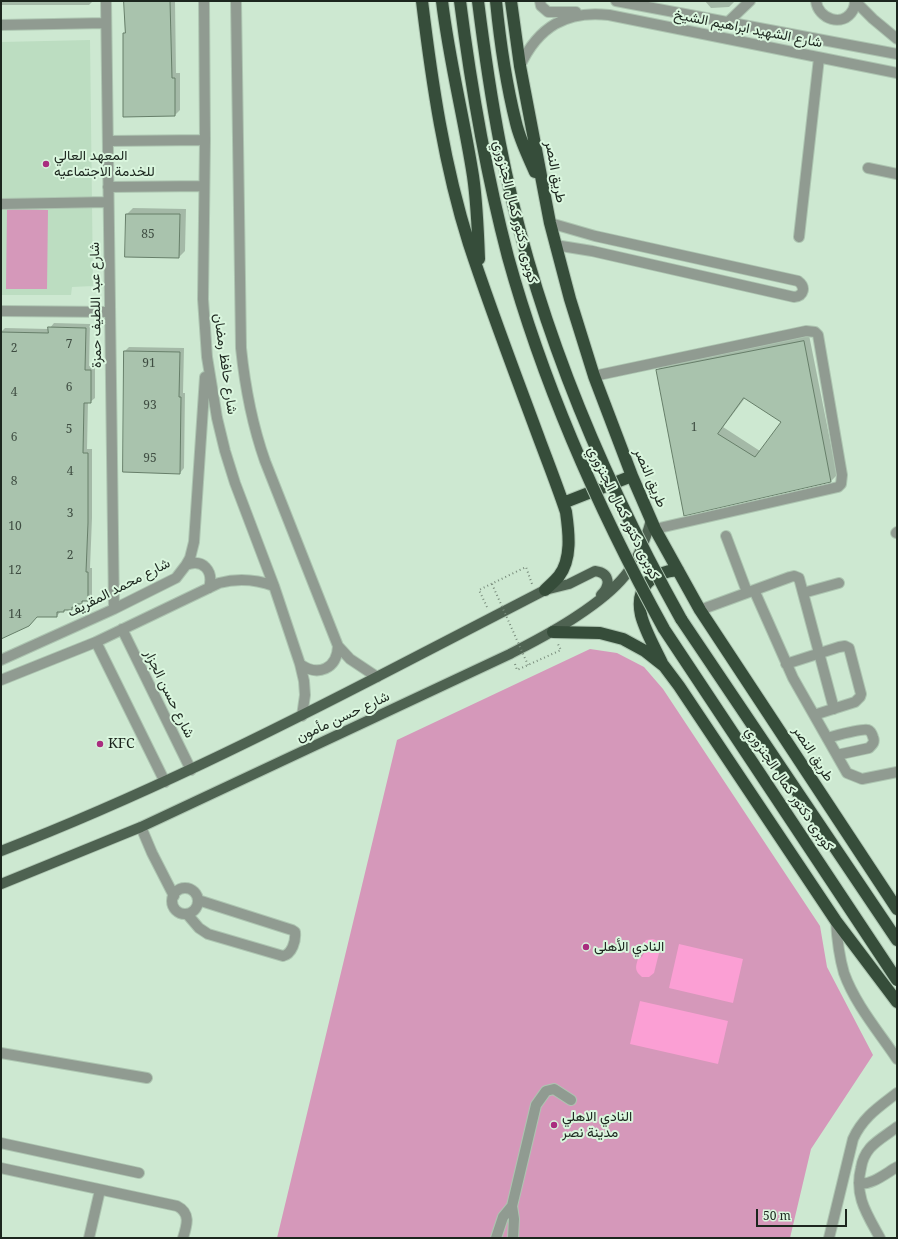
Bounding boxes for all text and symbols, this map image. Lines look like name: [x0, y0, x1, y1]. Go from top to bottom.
street label: شارع الشهيد ابراهيم الشيخ: [672, 6, 824, 52]
street label: كوبرى دكتور كمال الجنزوري: [489, 139, 541, 285]
street label: طريق النصر: [541, 140, 569, 204]
place label: المعهد العالي للخدمة الاجتماعيه: [54, 148, 155, 180]
marker: المعهد العالي للخدمة الاجتماعيه: [41, 159, 51, 169]
house number: 85: [141, 228, 155, 242]
street label: شارع عبد اللطيف حمزة: [87, 242, 105, 368]
street label: شارع حافظ رمضان: [210, 312, 240, 416]
house number: 7: [66, 338, 72, 352]
house number: 2: [11, 342, 17, 356]
house number: 91: [142, 357, 156, 371]
house number: 6: [66, 381, 72, 395]
house number: 4: [11, 386, 17, 400]
house number: 93: [143, 399, 157, 413]
house number: 1: [691, 421, 697, 435]
house number: 5: [66, 423, 72, 437]
house number: 6: [11, 431, 17, 445]
street label: كوبرى دكتور كمال الجنزوري: [583, 444, 663, 582]
street label: طريق النصر: [630, 446, 670, 510]
house number: 95: [143, 452, 157, 466]
house number: 4: [67, 465, 73, 479]
house number: 8: [11, 475, 17, 489]
house number: 3: [67, 507, 73, 521]
house number: 10: [8, 520, 22, 534]
house number: 2: [67, 549, 73, 563]
street label: شارع محمد المقريف: [65, 555, 173, 621]
house number: 12: [8, 564, 22, 578]
house number: 14: [8, 608, 22, 622]
street label: شارع حسن الجزار: [140, 647, 198, 741]
street label: شارع حسن مأمون: [294, 688, 392, 746]
street label: طريق النصر: [789, 723, 837, 785]
street label: كوبرى دكتور كمال الجنزوري: [741, 724, 837, 854]
place label: KFC: [108, 736, 135, 752]
marker: KFC: [95, 739, 105, 749]
place label: النادي الأهلى: [594, 939, 664, 955]
marker: النادي الأهلى: [581, 942, 591, 952]
place label: النادي الاهلي مدينة نصر: [562, 1109, 632, 1142]
marker: النادي الاهلي مدينة نصر: [549, 1120, 559, 1130]
scale bar: [758, 1201, 849, 1227]
text: 50 m: [763, 1207, 791, 1224]

